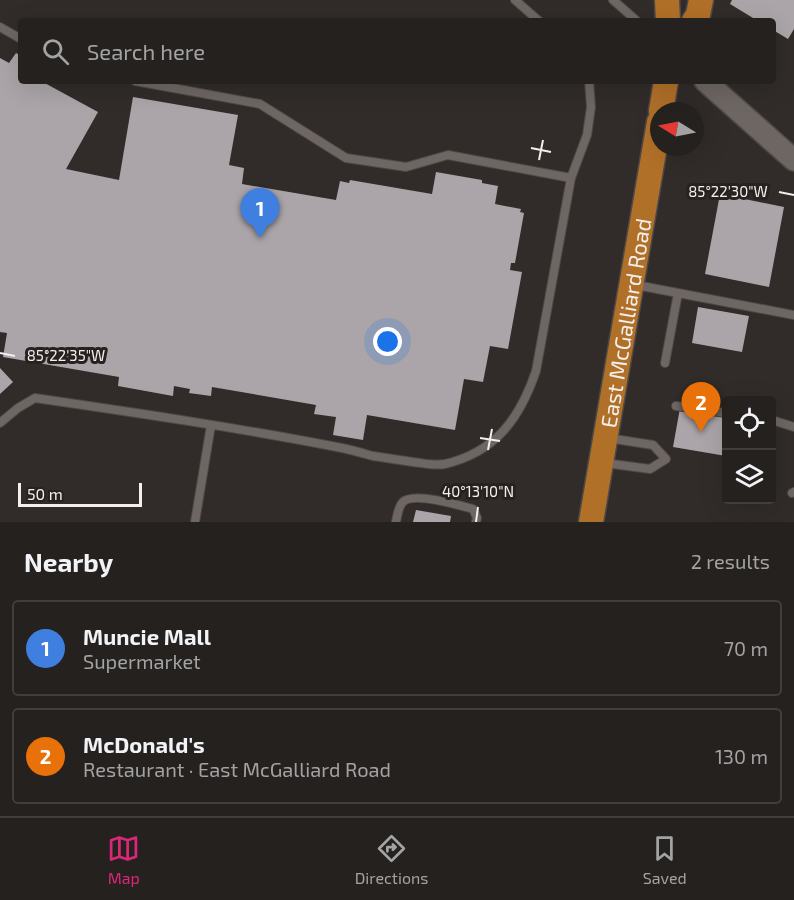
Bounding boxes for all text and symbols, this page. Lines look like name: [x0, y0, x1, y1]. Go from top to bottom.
search box: [18, 18, 776, 84]
icon: search: [39, 35, 72, 68]
text: Search here: [87, 38, 205, 64]
north arrow: [650, 102, 704, 156]
text: 85°22'30"W: [688, 182, 768, 200]
pin: 1: [240, 188, 280, 238]
street label: East McGalliard Road: [594, 216, 655, 430]
your location: [373, 327, 402, 356]
text: 85°22'35"W: [27, 346, 105, 364]
pin: 2: [682, 382, 720, 432]
map controls: [722, 396, 776, 504]
button: locate: [722, 396, 776, 450]
button: layers: [722, 450, 776, 504]
scale bar: [18, 480, 142, 508]
text: 40°13'10"N: [442, 482, 514, 500]
text: 50 m: [27, 484, 63, 503]
text: Nearby: [24, 546, 113, 577]
text: 2 results: [691, 549, 770, 573]
text: Muncie Mall: [83, 623, 211, 649]
text: 1: [41, 636, 50, 660]
text: 70 m: [724, 636, 768, 660]
text: Supermarket: [83, 649, 201, 673]
text: McDonald's: [83, 731, 205, 757]
text: 2: [40, 744, 51, 768]
text: 130 m: [715, 744, 768, 768]
text: Restaurant · East McGalliard Road: [83, 757, 391, 781]
tab: Map: [107, 832, 140, 887]
tab: Directions: [355, 832, 428, 887]
tab: Saved: [643, 832, 687, 887]

